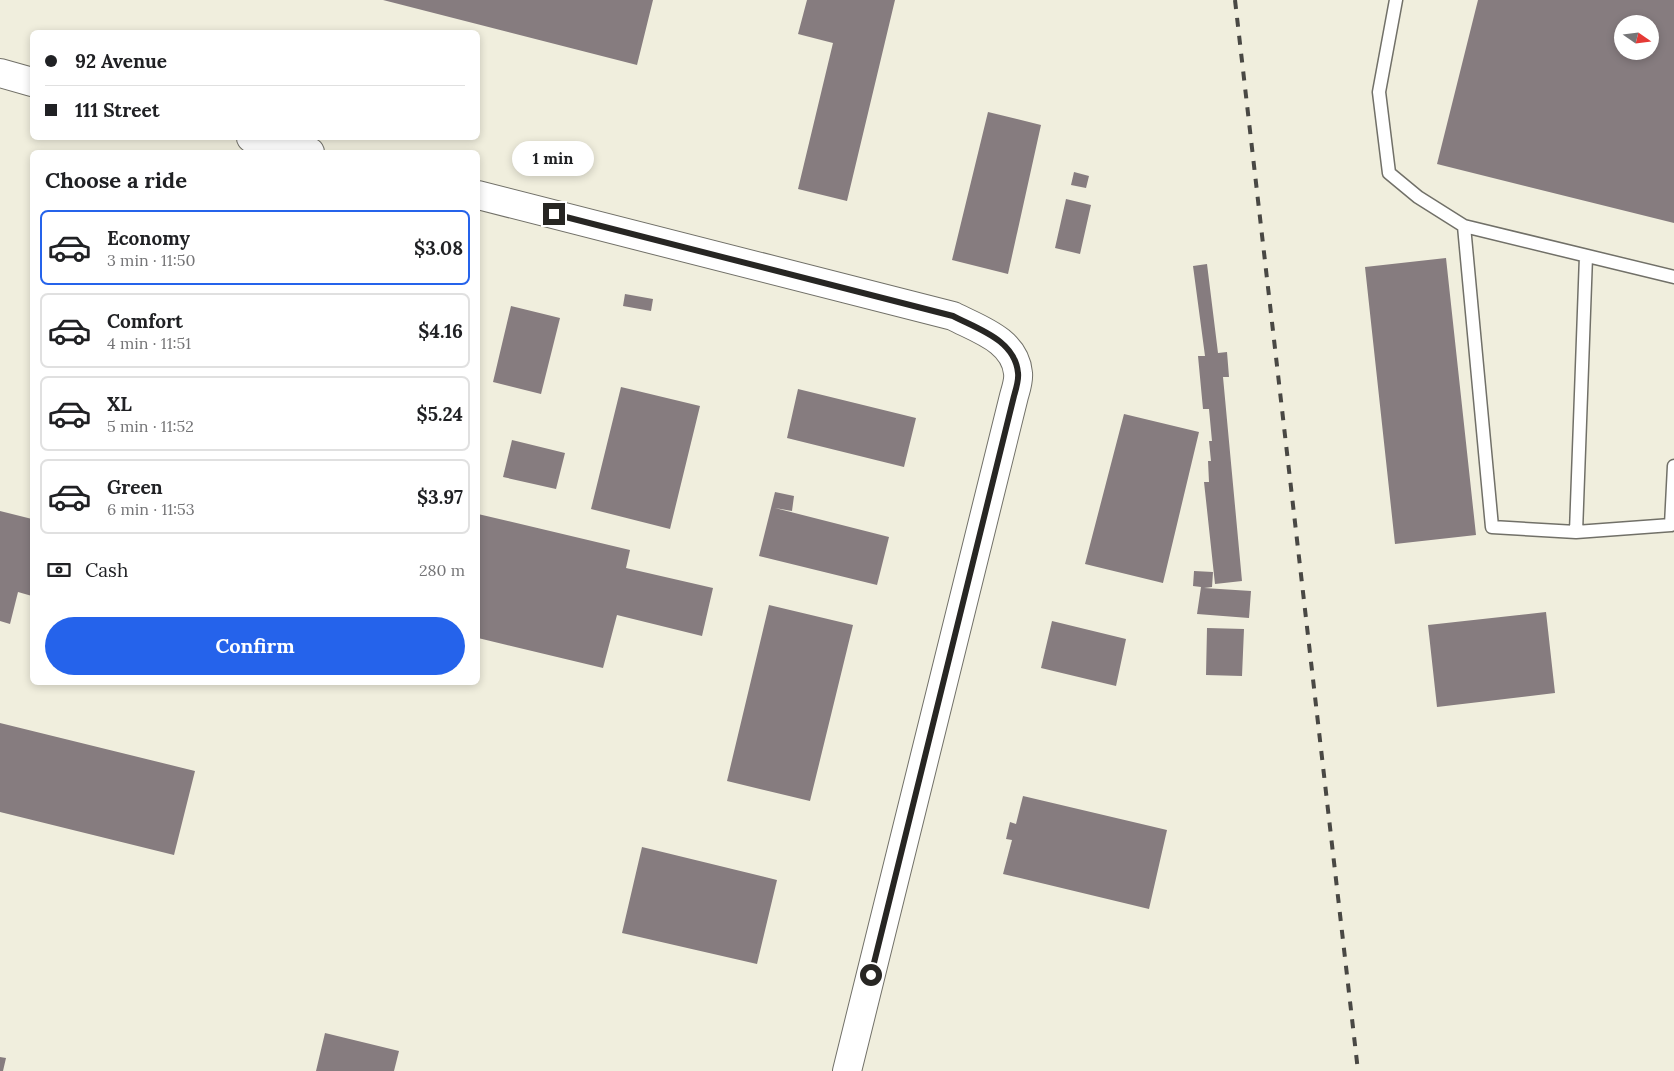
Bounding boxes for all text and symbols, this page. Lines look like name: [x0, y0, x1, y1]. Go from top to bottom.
north arrow: [1614, 15, 1659, 60]
map controls: [1614, 15, 1659, 60]
text: 92 Avenue: [75, 49, 167, 73]
text: 111 Street: [75, 98, 159, 122]
callout: 1 min: [513, 142, 595, 176]
text: 1 min: [533, 148, 573, 168]
text: Choose a ride: [45, 166, 187, 194]
route end: [543, 203, 565, 225]
icon: car: [47, 225, 92, 270]
text: Economy: [107, 226, 190, 250]
text: $3.08: [414, 236, 463, 260]
text: 3 min · 11:50: [107, 250, 195, 270]
icon: car: [47, 308, 92, 353]
text: Comfort: [107, 309, 183, 333]
text: $4.16: [418, 319, 463, 343]
text: 4 min · 11:51: [107, 333, 191, 353]
icon: car: [47, 391, 92, 436]
text: XL: [107, 392, 132, 416]
text: $5.24: [417, 402, 463, 426]
text: 5 min · 11:52: [107, 416, 194, 436]
icon: car: [47, 474, 92, 519]
text: Green: [107, 475, 163, 499]
text: $3.97: [417, 485, 463, 509]
text: 6 min · 11:53: [107, 499, 195, 519]
icon: cash: [45, 556, 73, 584]
text: Cash: [85, 558, 128, 582]
text: 280 m: [419, 560, 465, 580]
button: Confirm: [45, 617, 465, 675]
route start: [860, 964, 882, 986]

